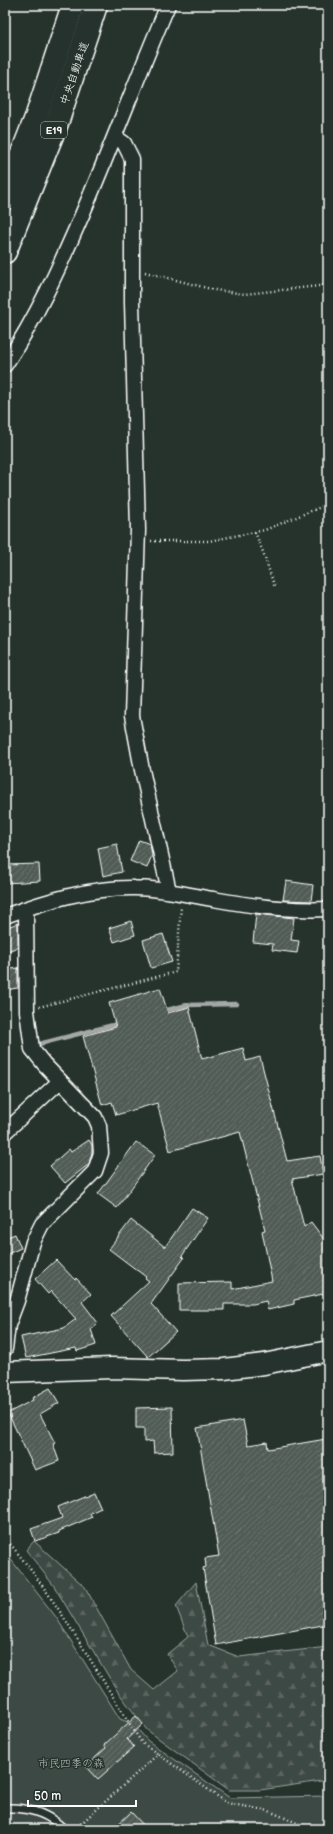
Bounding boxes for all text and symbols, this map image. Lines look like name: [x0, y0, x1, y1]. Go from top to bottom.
street label: 中央自動車道: [58, 40, 91, 106]
road number: E19: [41, 122, 67, 138]
park label: 市民四季の森: [38, 1757, 104, 1770]
scale bar: [28, 1782, 136, 1808]
text: 50 m: [34, 1789, 61, 1804]

